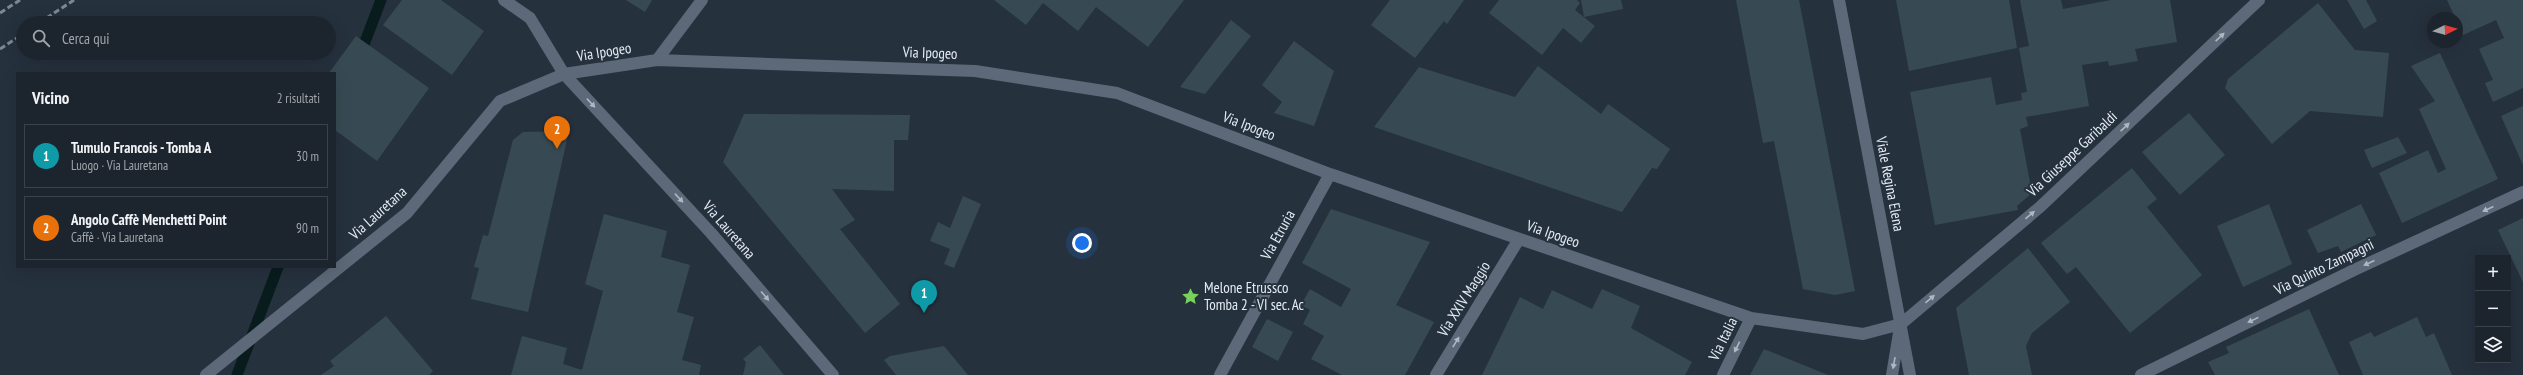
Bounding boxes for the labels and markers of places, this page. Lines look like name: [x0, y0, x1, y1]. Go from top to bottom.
pin: 2: [544, 116, 570, 149]
place label: Melone Etrussco Tomba 2 - VI sec. Ac: [1204, 278, 1305, 314]
pin: 1: [911, 280, 937, 313]
place icon: Melone Etrussco Tomba 2 - VI sec. Ac: [1181, 287, 1201, 307]

